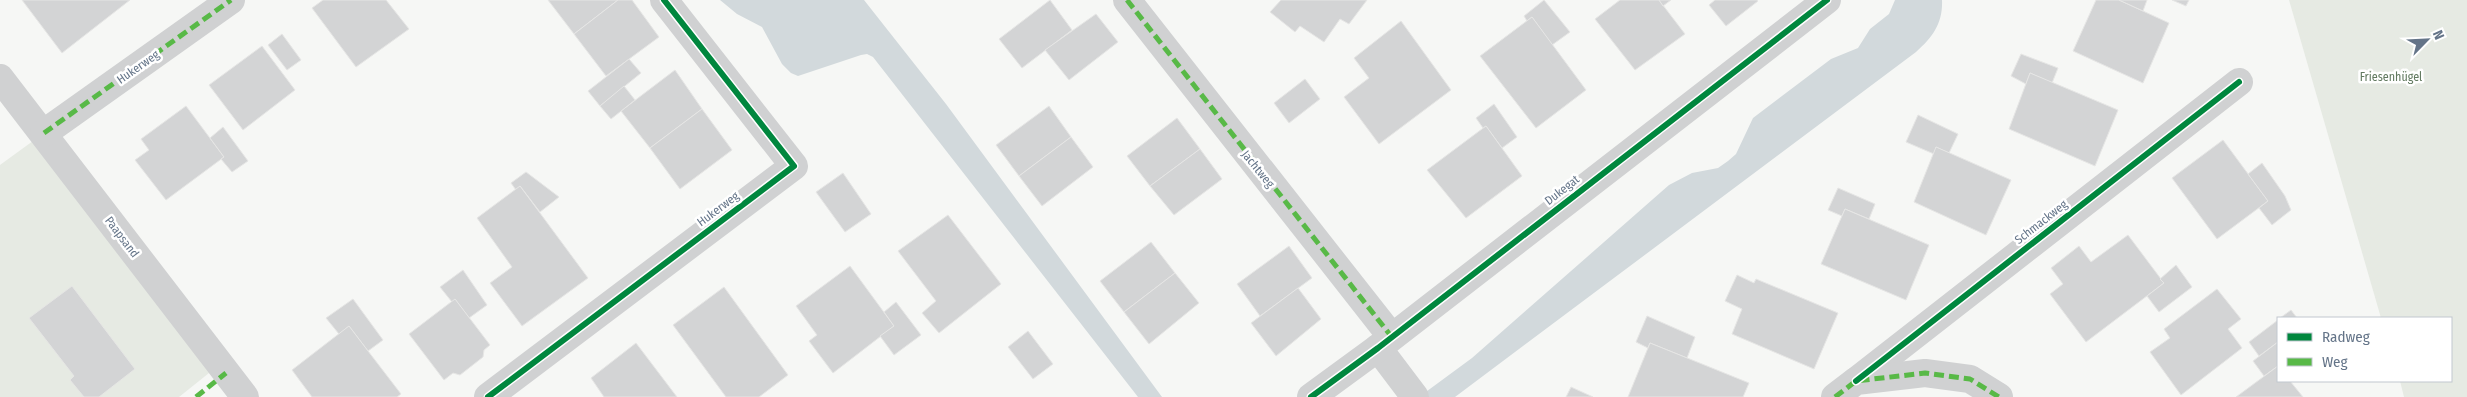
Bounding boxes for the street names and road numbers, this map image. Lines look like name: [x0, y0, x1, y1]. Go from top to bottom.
street label: Hukerweg: [114, 47, 162, 87]
street label: Jachtweg: [1239, 148, 1278, 191]
street label: Dukegat: [1542, 172, 1582, 208]
street label: Hukerweg: [694, 189, 742, 229]
street label: Schmackweg: [2012, 197, 2070, 247]
street label: Paapsand: [102, 214, 142, 260]

